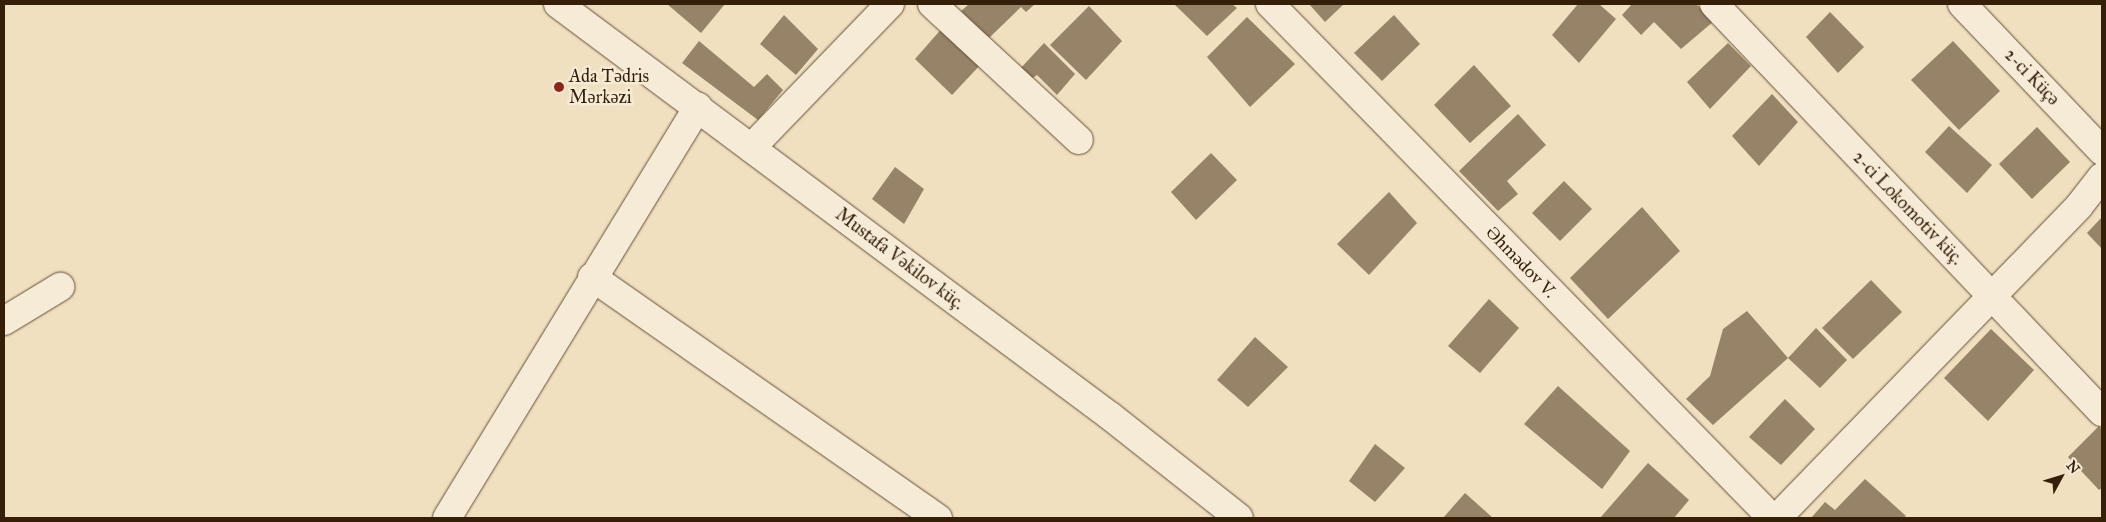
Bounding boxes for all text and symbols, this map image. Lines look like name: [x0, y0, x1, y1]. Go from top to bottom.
street label: 2-ci Küçə: [2000, 44, 2064, 110]
place label: Ada Tədris Mərkəzi: [569, 66, 649, 108]
marker: Ada Tədris Mərkəzi: [553, 81, 565, 93]
street label: 2-ci Lokomotiv küç.: [1848, 147, 1968, 269]
street label: Mustafa Vəkilov küç.: [831, 204, 969, 314]
street label: Əhmədov V.: [1481, 221, 1561, 303]
north arrow: [2036, 452, 2086, 502]
text: N: [2063, 457, 2083, 477]

